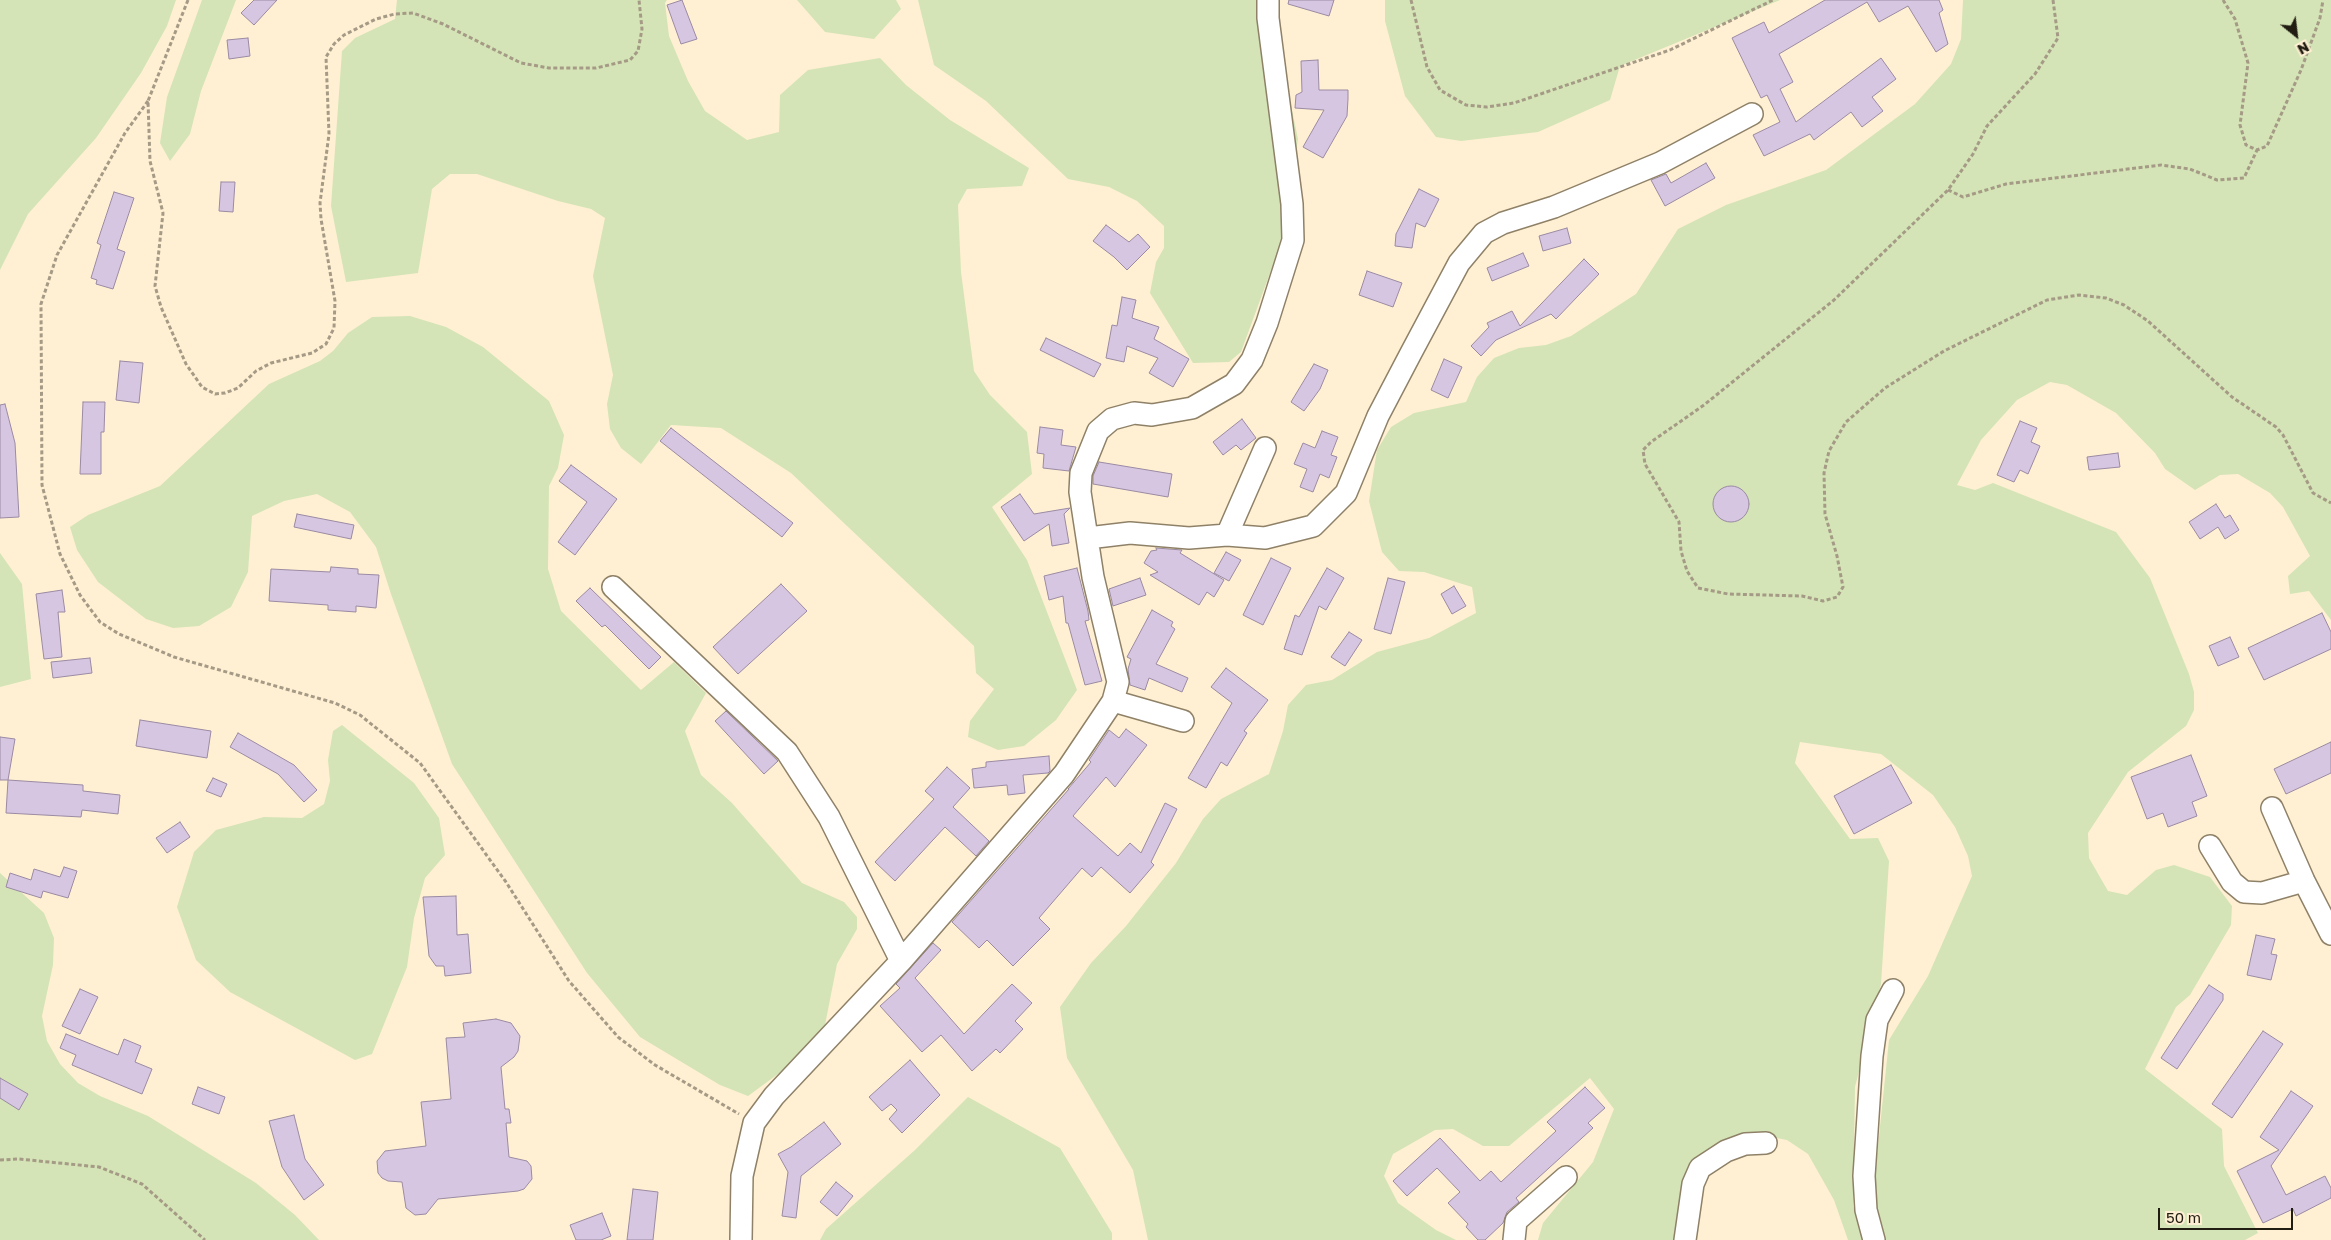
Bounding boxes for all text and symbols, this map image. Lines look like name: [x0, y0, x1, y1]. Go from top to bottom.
north arrow: [2271, 10, 2321, 60]
text: N: [2295, 39, 2312, 59]
scale bar: [2161, 1198, 2296, 1230]
text: 50 m: [2166, 1208, 2201, 1226]

